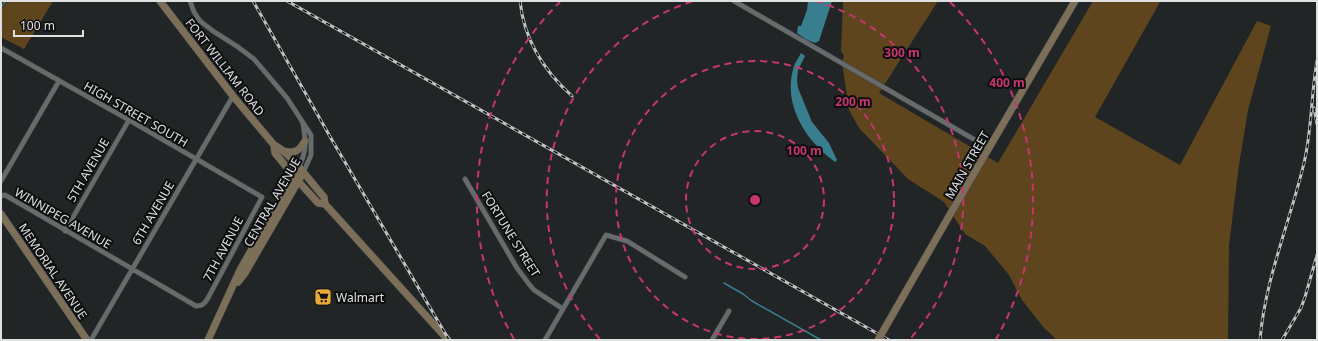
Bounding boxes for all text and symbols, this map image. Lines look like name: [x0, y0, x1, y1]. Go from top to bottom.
scale bar: [14, 12, 83, 38]
street label: FORT WILLIAM ROAD: [182, 15, 269, 119]
text: 100 m: [20, 17, 55, 34]
text: 300 m: [884, 44, 920, 61]
text: 400 m: [989, 74, 1025, 91]
street label: HIGH STREET SOUTH: [81, 77, 191, 151]
text: 200 m: [835, 93, 871, 110]
street label: MAIN STREET: [941, 128, 993, 202]
street label: 5TH AVENUE: [63, 135, 113, 205]
text: 100 m: [786, 142, 822, 159]
street label: CENTRAL AVENUE: [240, 154, 304, 250]
street label: 6TH AVENUE: [128, 178, 178, 248]
street label: WINNIPEG AVENUE: [12, 183, 114, 253]
street label: FORTUNE STREET: [478, 188, 544, 280]
centre of rings: [748, 193, 762, 207]
street label: 7TH AVENUE: [199, 214, 247, 284]
street label: MEMORIAL AVENUE: [15, 220, 91, 322]
supermarket icon: Walmart: [313, 287, 333, 307]
place label: Walmart: [336, 289, 385, 306]

